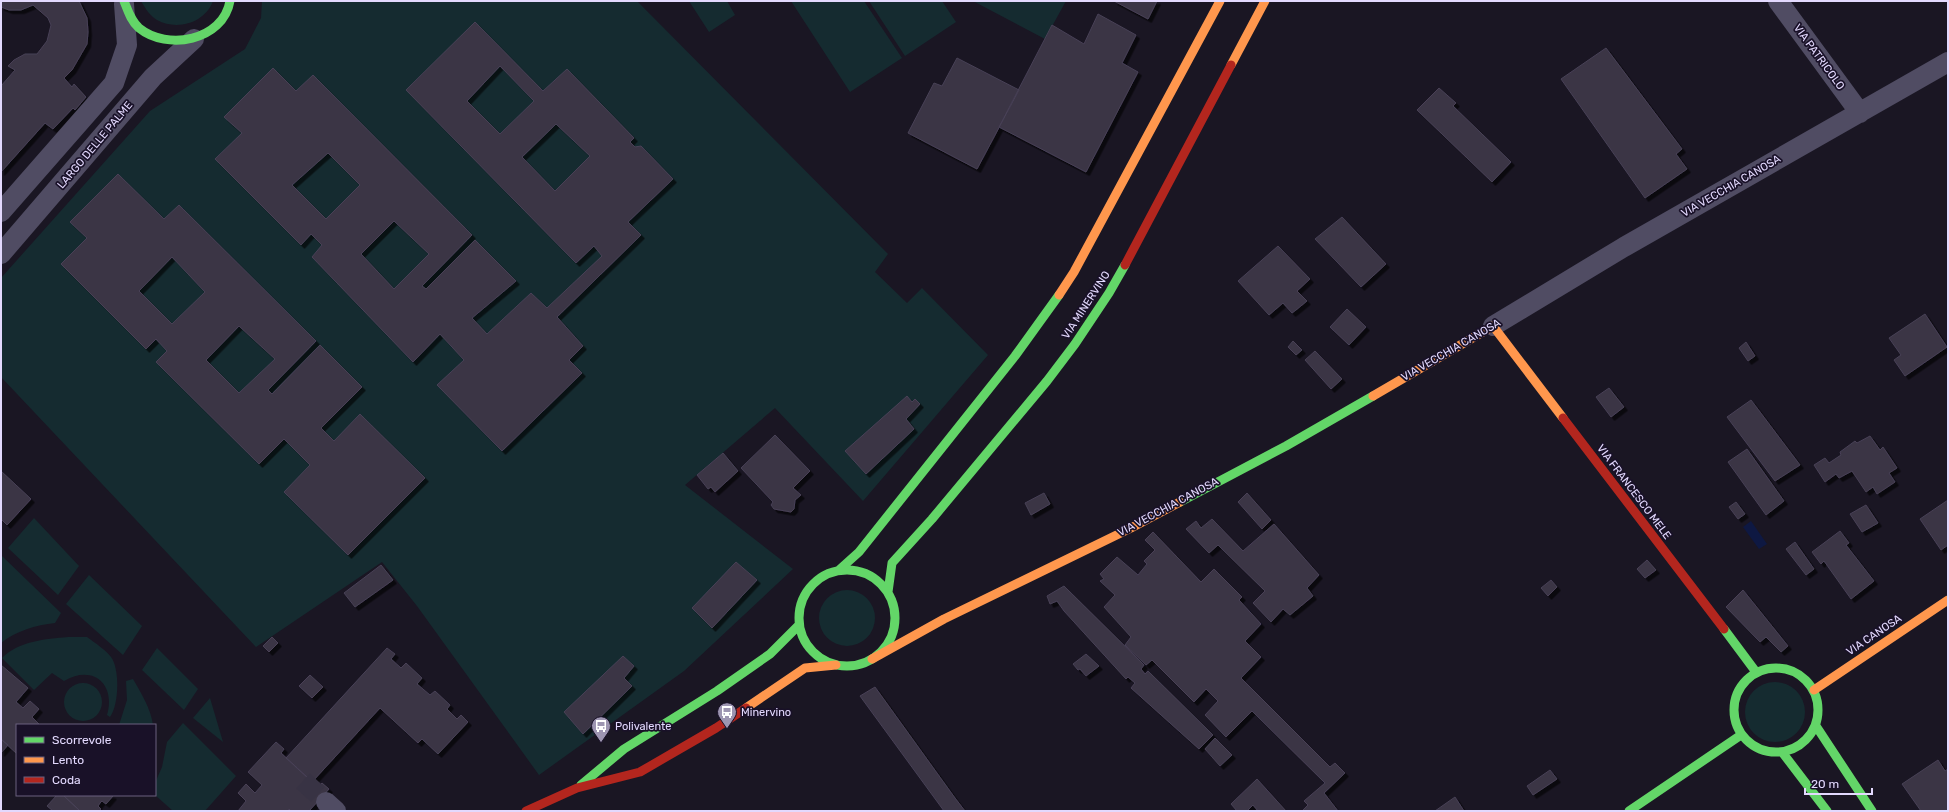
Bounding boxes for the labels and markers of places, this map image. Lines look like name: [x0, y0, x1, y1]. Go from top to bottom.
bus stop icon: Minervino: [716, 701, 738, 729]
place label: Minervino: [741, 706, 791, 719]
bus stop icon: Polivalente: [590, 715, 612, 743]
place label: Polivalente: [615, 720, 671, 733]

